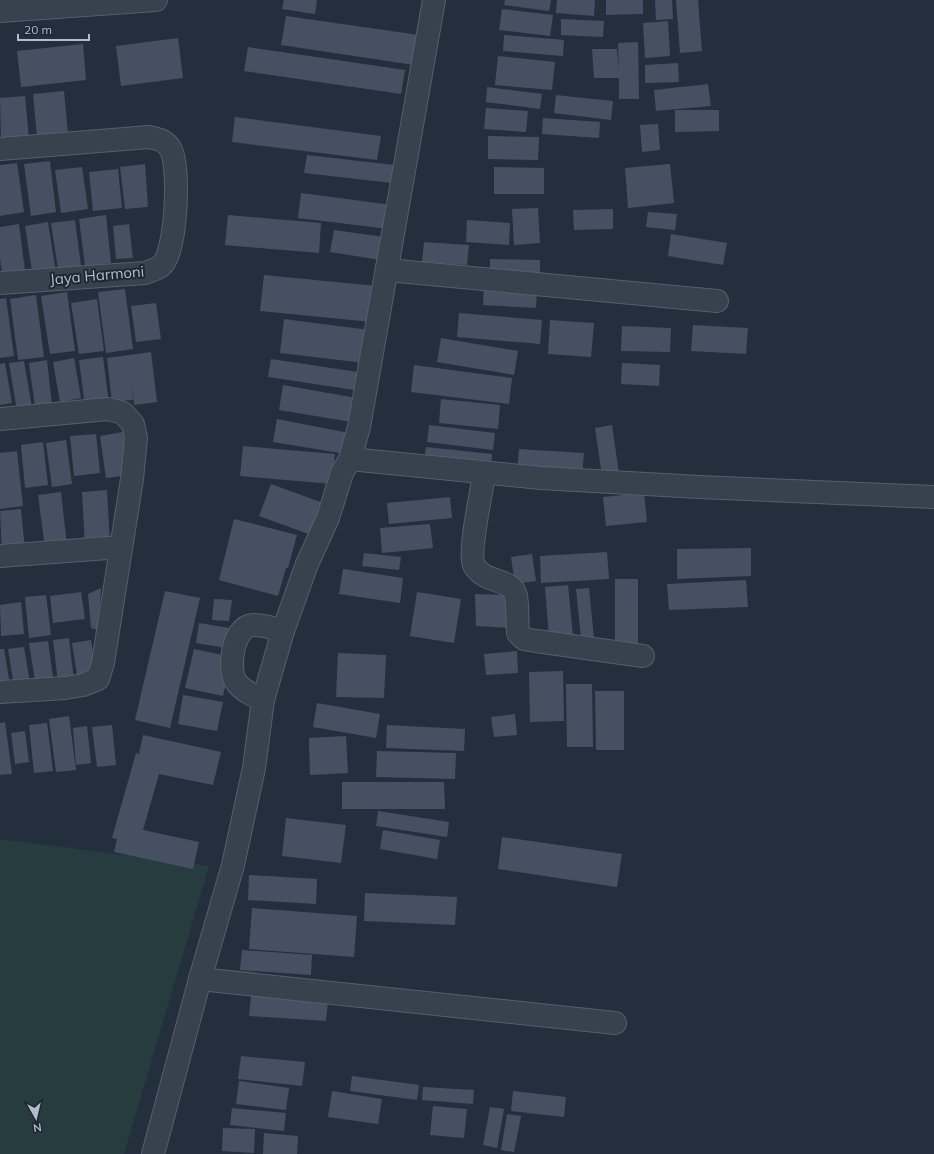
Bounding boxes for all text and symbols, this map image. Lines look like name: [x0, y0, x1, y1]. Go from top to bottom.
scale bar: [18, 16, 89, 42]
text: 20 m: [24, 22, 52, 37]
street label: Jaya Harmoni: [49, 261, 145, 289]
north arrow: [16, 1098, 56, 1138]
text: N: [32, 1120, 42, 1135]

